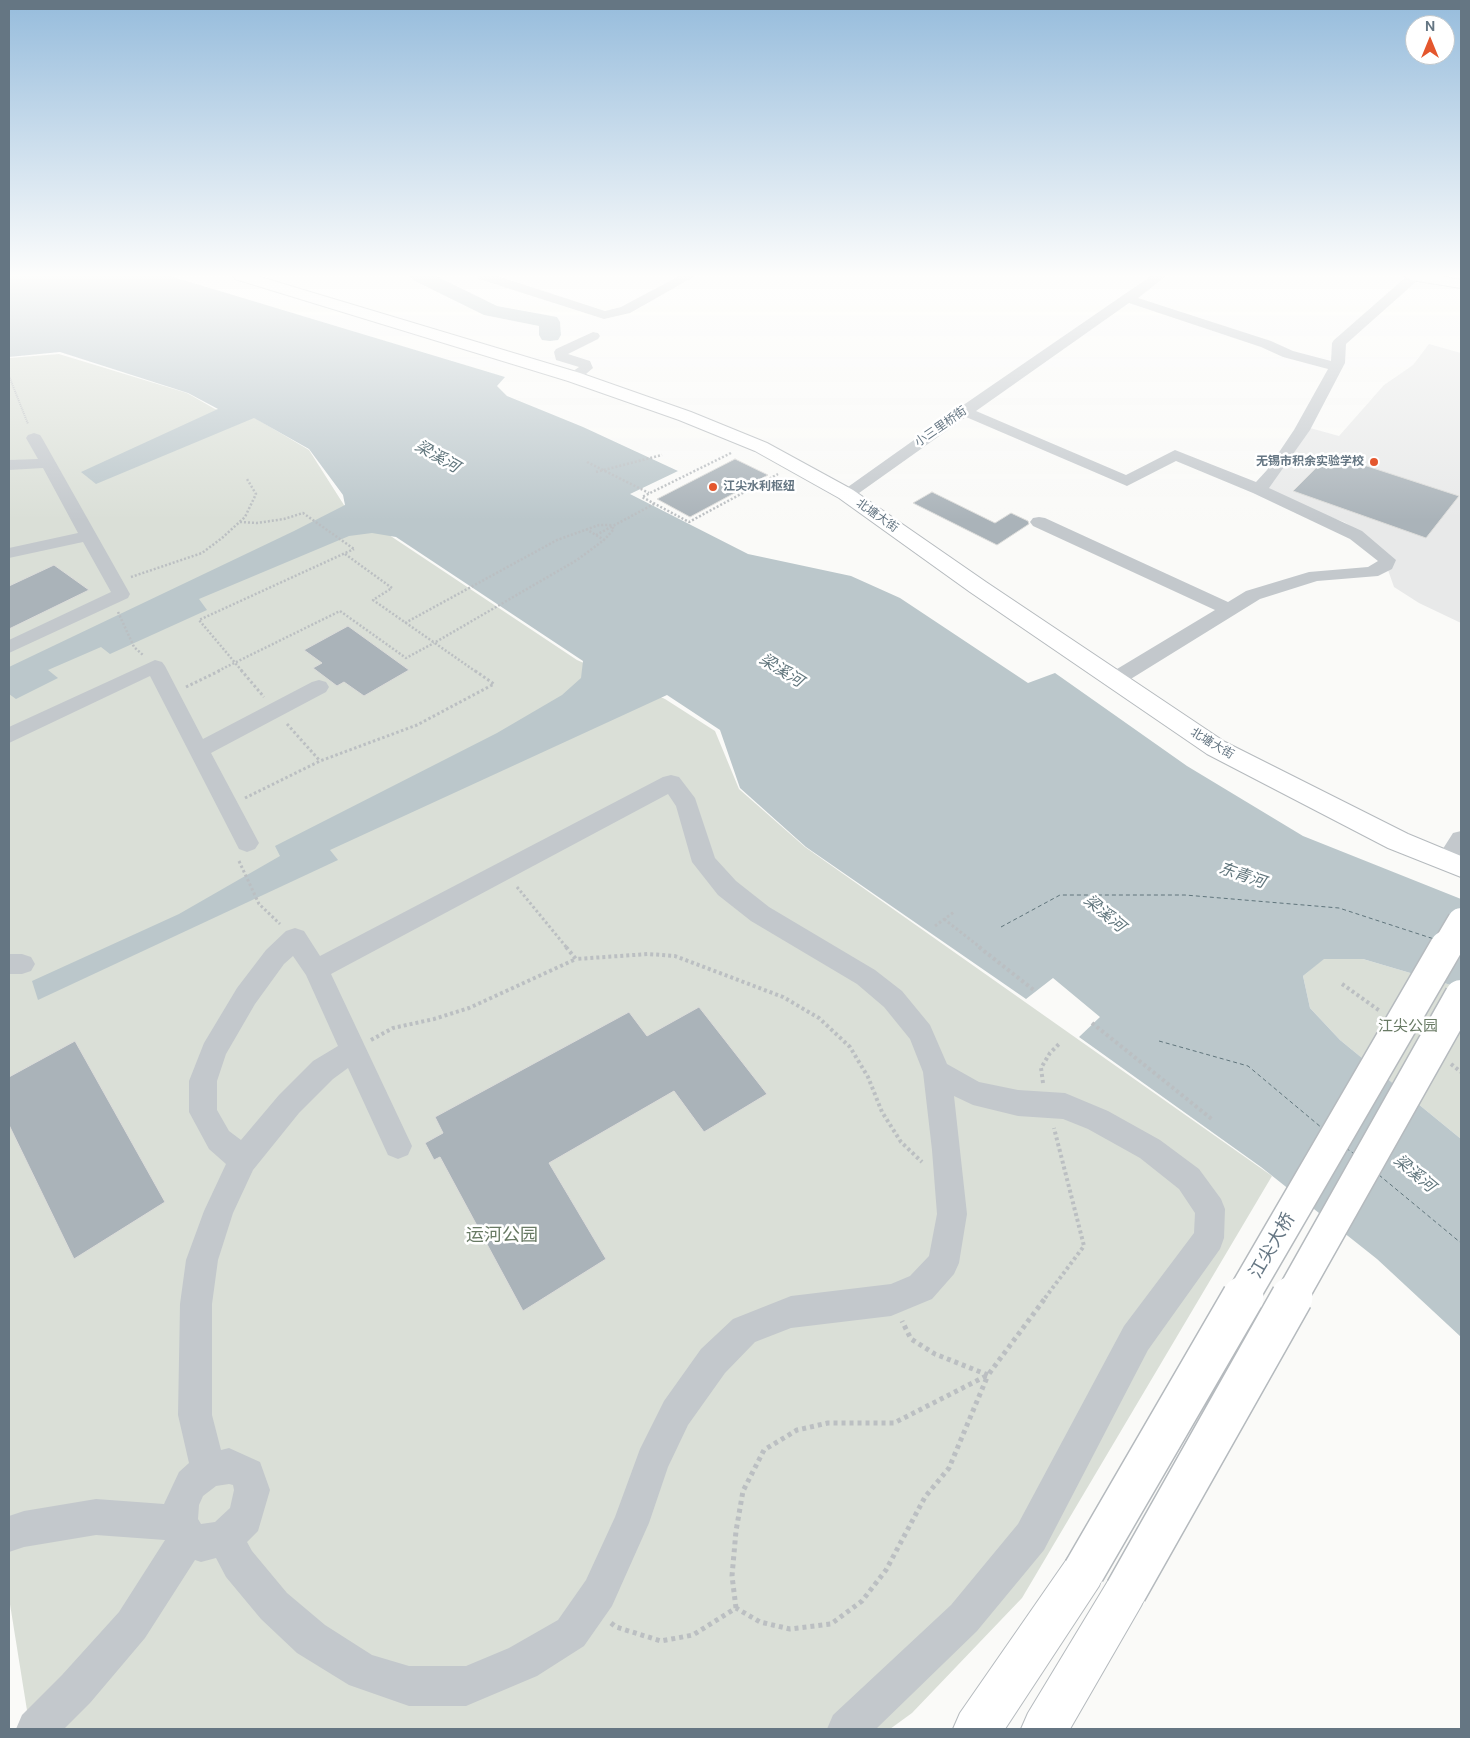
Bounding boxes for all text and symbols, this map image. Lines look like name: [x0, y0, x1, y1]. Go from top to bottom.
north arrow: [1405, 15, 1455, 65]
text: N: [1425, 17, 1435, 35]
street label: 小三里桥街: [912, 404, 970, 450]
water label: 梁溪河: [411, 437, 463, 477]
place label: 无锡市积余实验学校: [1256, 455, 1364, 469]
marker: 无锡市积余实验学校: [1368, 456, 1380, 468]
place label: 江尖水利枢纽: [723, 480, 795, 494]
marker: 江尖水利枢纽: [707, 481, 719, 493]
street label: 北塘大街: [853, 496, 901, 536]
water label: 梁溪河: [756, 650, 806, 692]
street label: 北塘大街: [1188, 725, 1236, 763]
water label: 东青河: [1216, 859, 1268, 893]
water label: 梁溪河: [1079, 891, 1129, 937]
park label: 江尖公园: [1378, 1018, 1438, 1036]
water label: 梁溪河: [1389, 1151, 1439, 1197]
street label: 江尖大桥: [1246, 1209, 1300, 1283]
park label: 运河公园: [466, 1225, 538, 1247]

